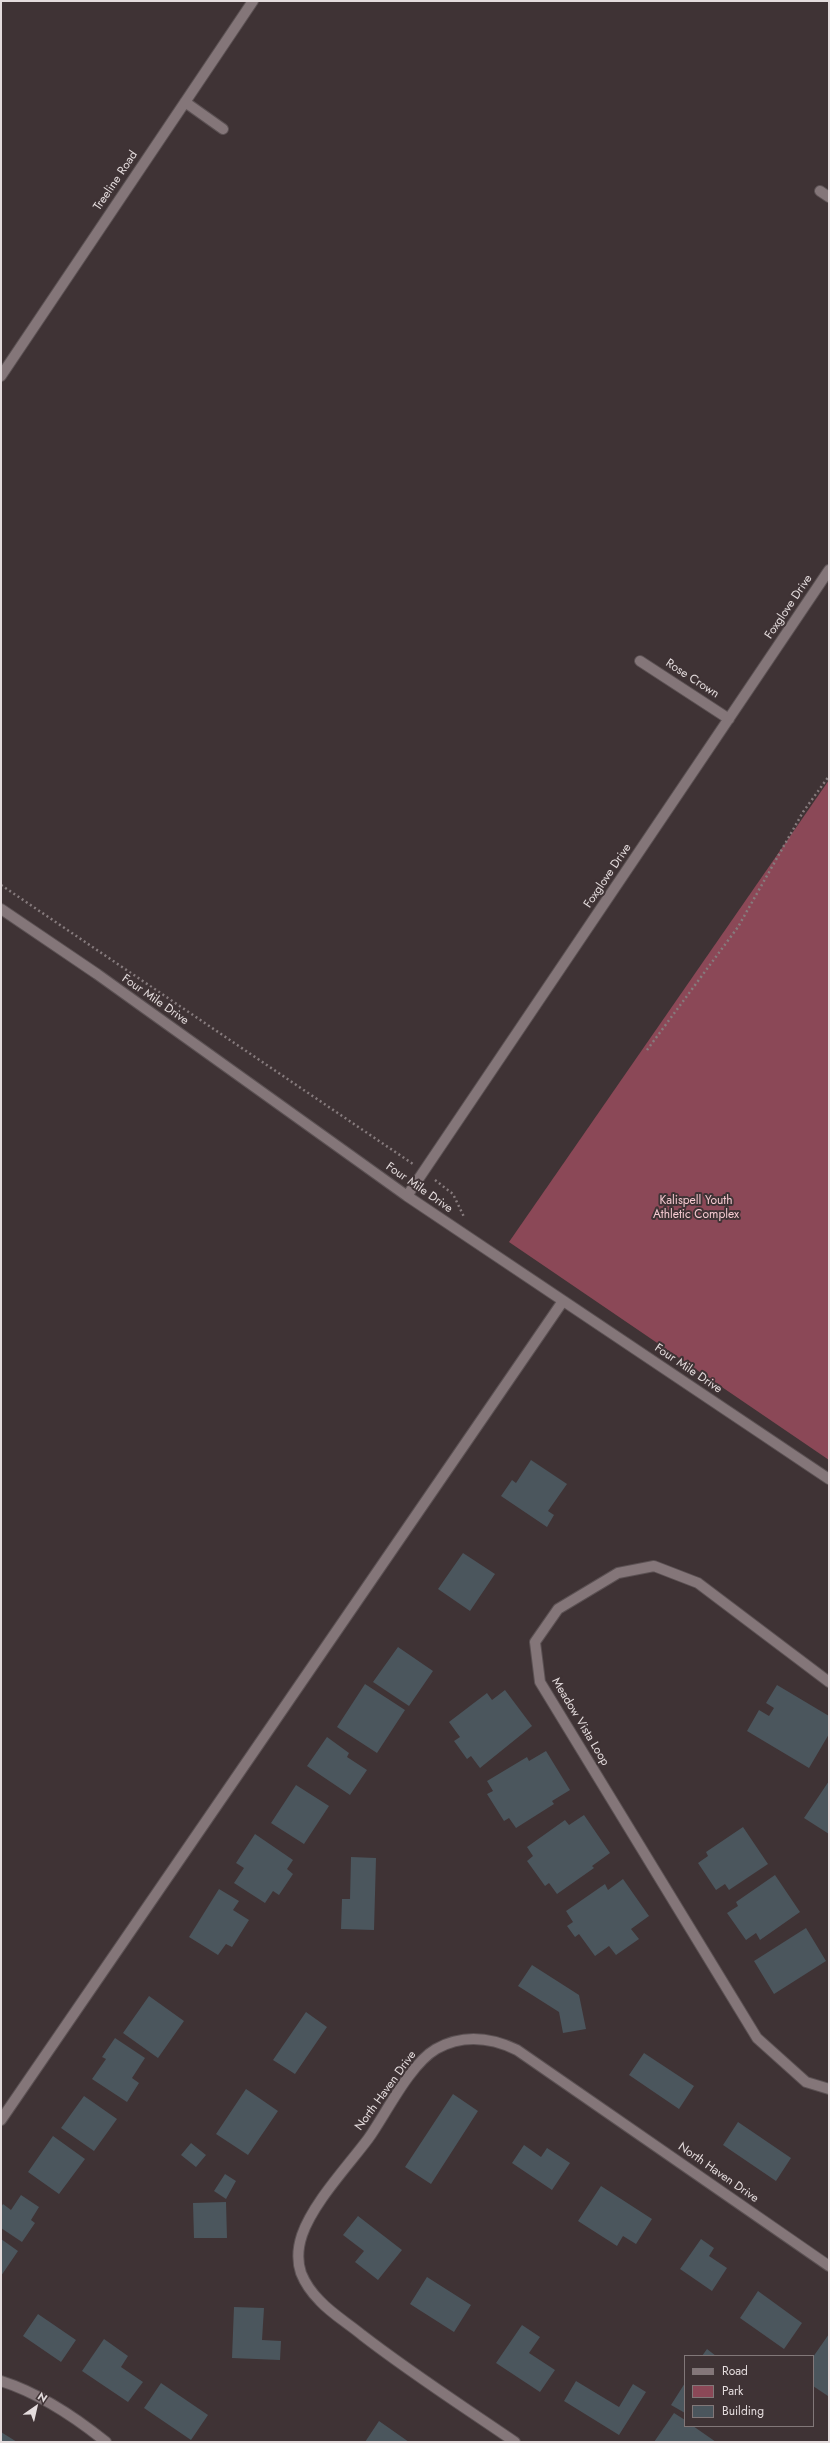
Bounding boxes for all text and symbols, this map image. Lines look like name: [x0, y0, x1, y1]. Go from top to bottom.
street label: Treeline Road: [91, 148, 141, 214]
street label: Foxglove Drive: [762, 572, 816, 642]
street label: Rose Crown: [663, 656, 721, 702]
street label: Foxglove Drive: [581, 841, 635, 911]
street label: Four Mile Drive: [119, 972, 191, 1028]
street label: Four Mile Drive: [383, 1160, 455, 1216]
park label: Kalispell Youth Athletic Complex: [653, 1194, 739, 1222]
street label: Four Mile Drive: [652, 1341, 724, 1397]
street label: Meadow Vista Loop: [548, 1675, 612, 1769]
street label: North Haven Drive: [352, 2048, 420, 2134]
street label: North Haven Drive: [675, 2140, 761, 2206]
legend: [684, 2355, 814, 2427]
text: Road: [722, 2362, 748, 2380]
text: Park: [722, 2382, 743, 2400]
north arrow: [16, 2387, 56, 2427]
text: N: [35, 2388, 51, 2406]
text: Building: [722, 2402, 764, 2420]

